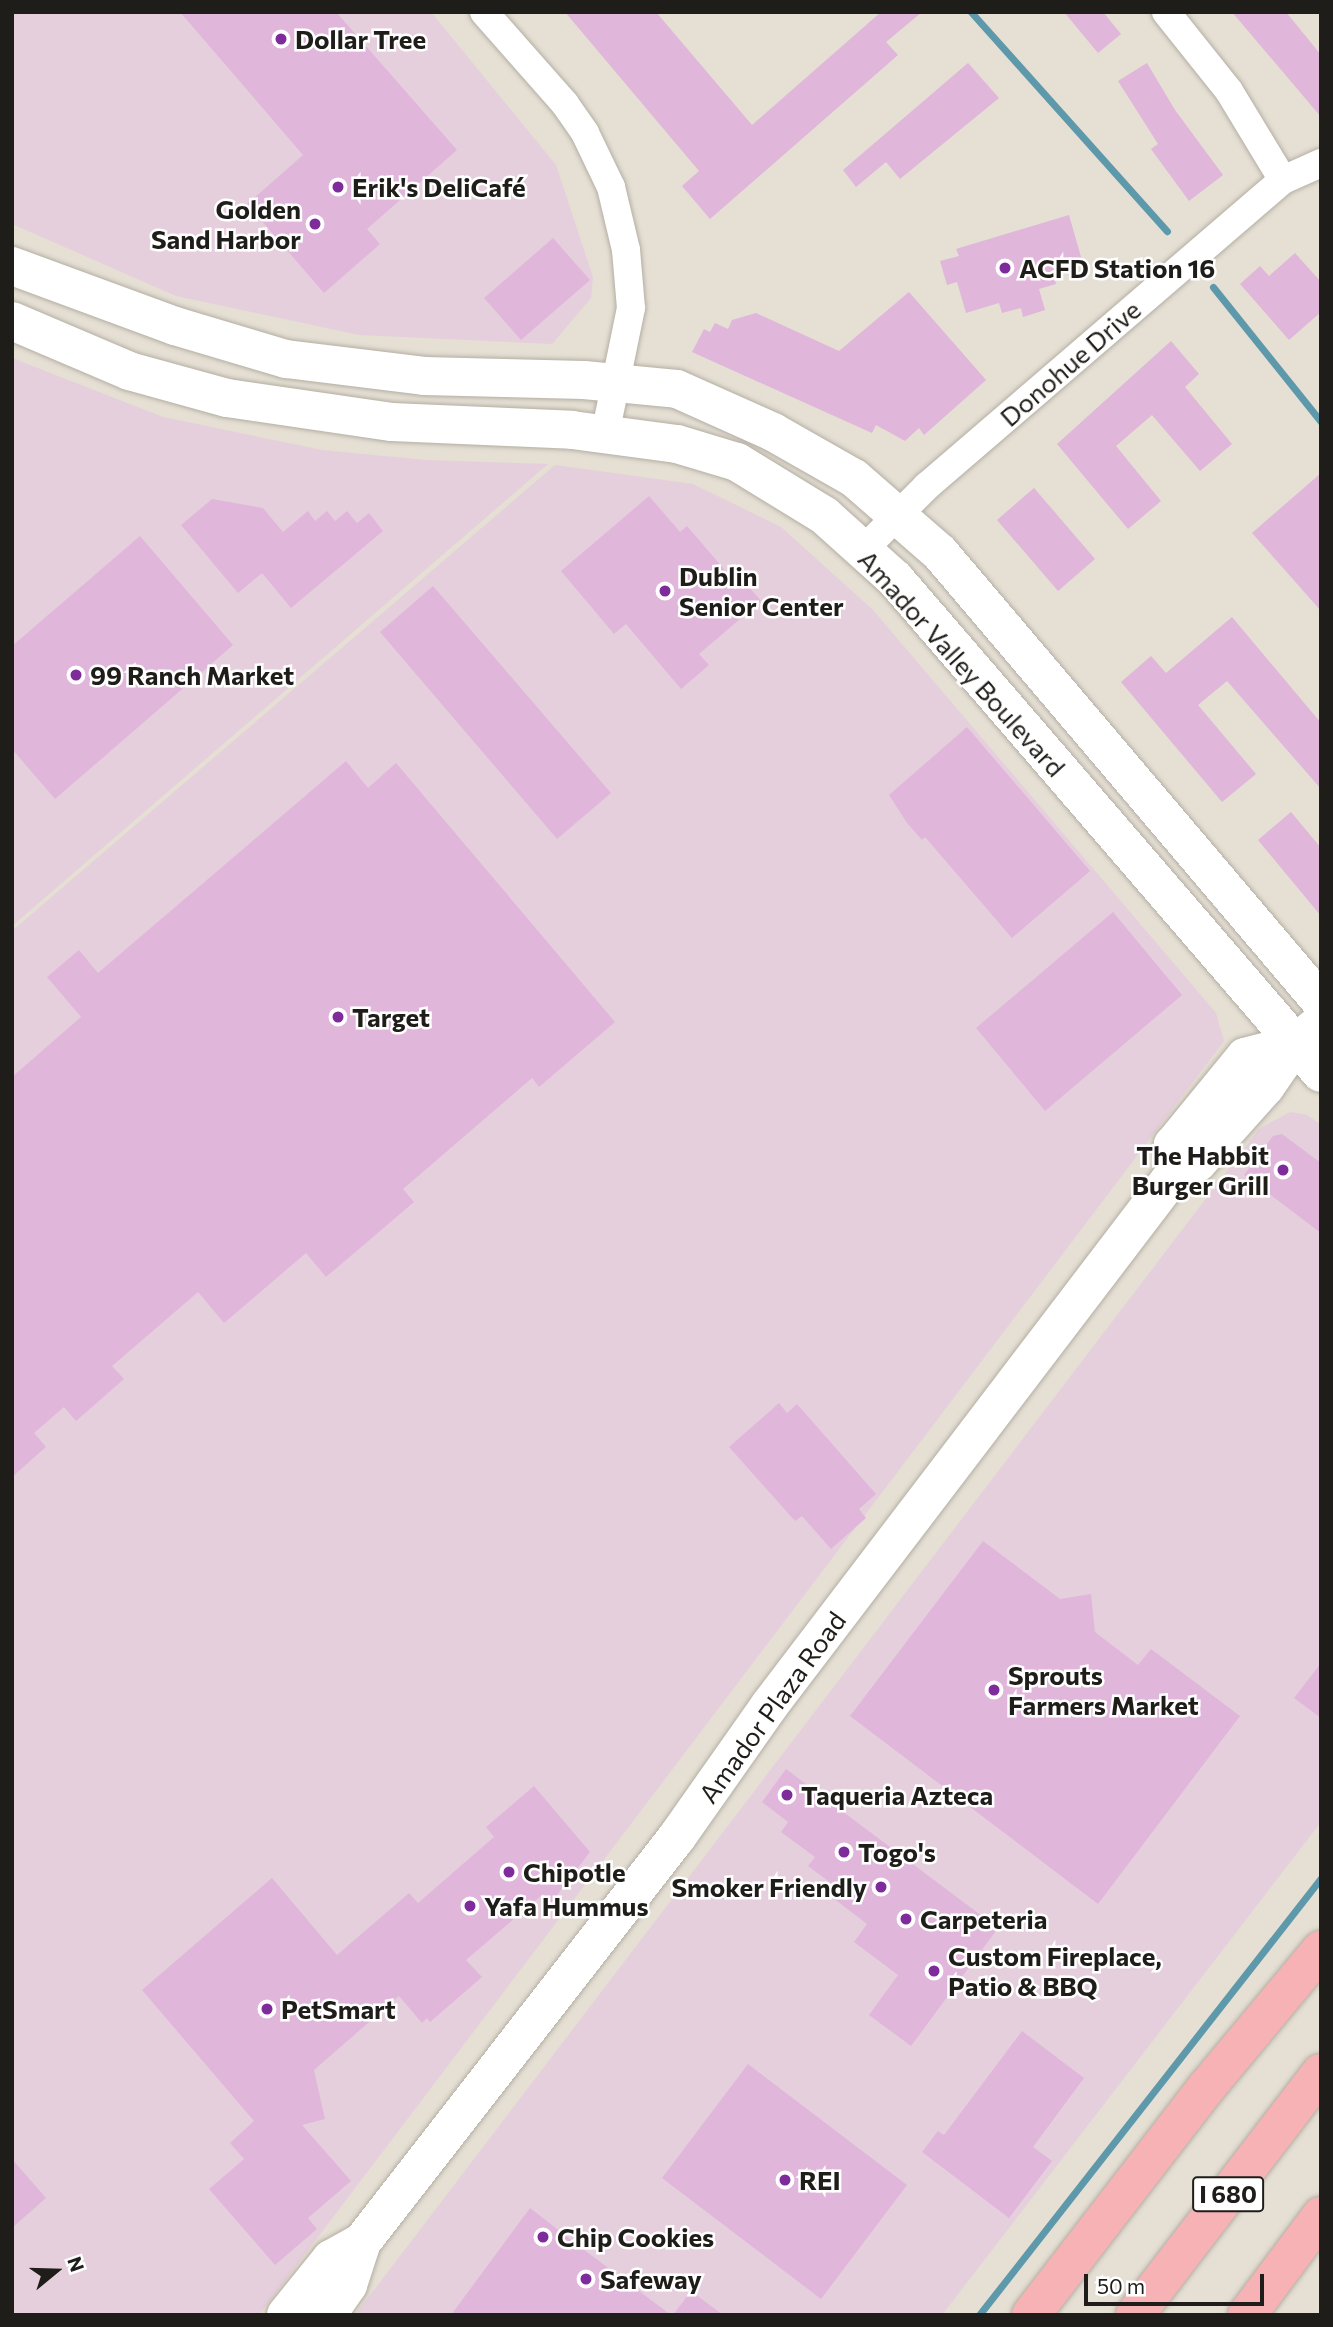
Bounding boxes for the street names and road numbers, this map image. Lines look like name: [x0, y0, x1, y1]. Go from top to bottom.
street label: Donohue Drive: [993, 293, 1147, 433]
street label: Amador Valley Boulevard: [852, 543, 1072, 783]
street label: Amador Plaza Road: [692, 1605, 852, 1809]
road number: I 680: [1191, 2174, 1265, 2214]

